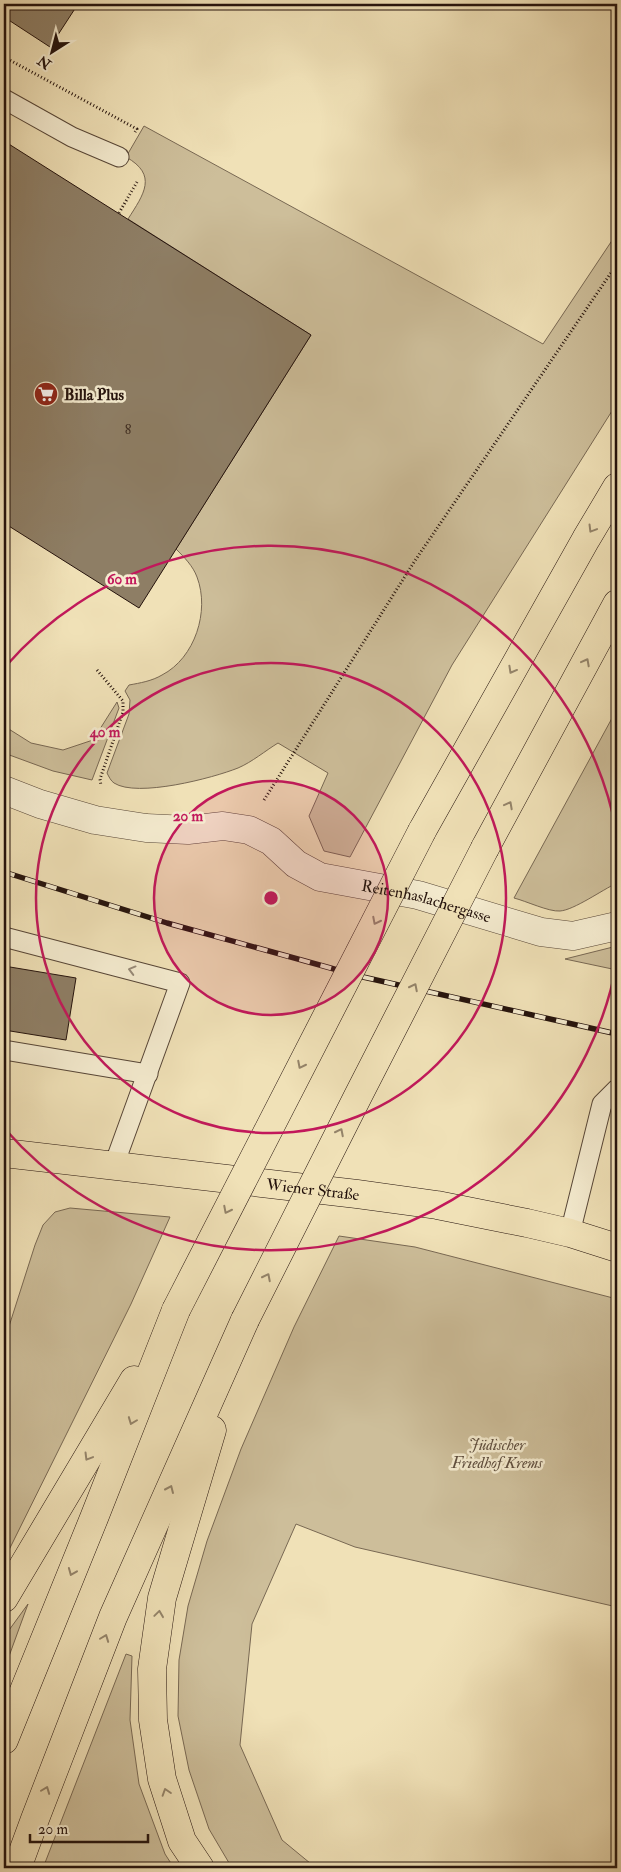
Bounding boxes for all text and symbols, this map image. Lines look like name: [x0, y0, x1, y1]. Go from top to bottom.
north arrow: [28, 28, 78, 78]
text: N: [34, 51, 56, 73]
supermarket icon: Billa Plus: [33, 381, 59, 407]
place label: Billa Plus: [64, 385, 124, 405]
house number: 8: [125, 421, 132, 438]
one-way arrow: [589, 523, 599, 532]
text: 60 m: [107, 570, 137, 589]
one-way arrow: [580, 658, 590, 667]
one-way arrow: [509, 665, 519, 674]
text: 40 m: [89, 723, 121, 742]
one-way arrow: [502, 801, 512, 810]
text: 20 m: [173, 807, 203, 826]
street label: Reitenhaslachergasse: [360, 876, 494, 927]
centre of rings: [262, 889, 280, 907]
one-way arrow: [372, 916, 382, 925]
one-way arrow: [128, 965, 137, 976]
one-way arrow: [408, 983, 418, 992]
one-way arrow: [297, 1060, 307, 1069]
one-way arrow: [334, 1128, 344, 1137]
street label: Wiener Straße: [264, 1174, 361, 1205]
one-way arrow: [223, 1205, 233, 1214]
one-way arrow: [261, 1273, 271, 1282]
one-way arrow: [128, 1416, 139, 1425]
park label: Jüdischer Friedhof Krems: [451, 1435, 543, 1473]
one-way arrow: [84, 1452, 94, 1461]
one-way arrow: [163, 1485, 174, 1494]
one-way arrow: [68, 1567, 79, 1576]
one-way arrow: [154, 1610, 164, 1618]
one-way arrow: [98, 1634, 109, 1643]
one-way arrow: [40, 1786, 50, 1794]
one-way arrow: [162, 1789, 172, 1797]
scale bar: [30, 1812, 148, 1844]
text: 20 m: [38, 1820, 68, 1839]

